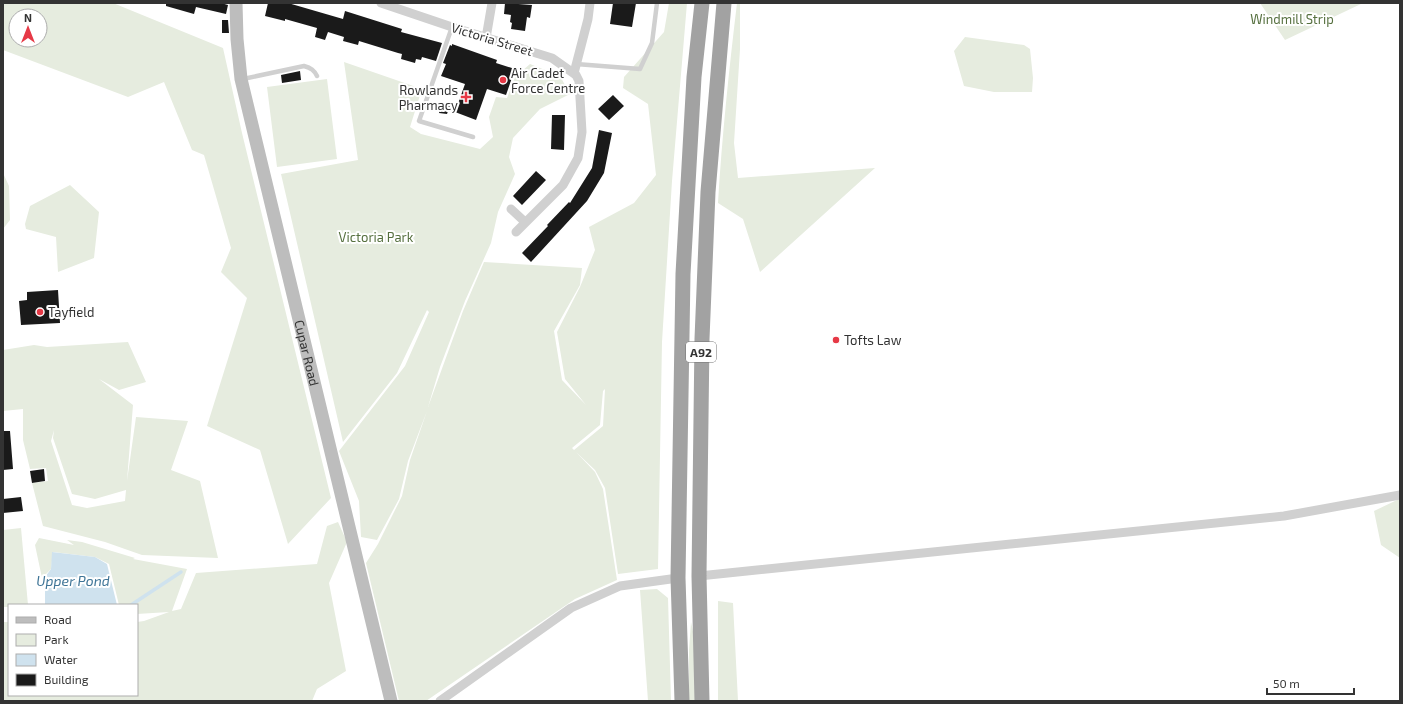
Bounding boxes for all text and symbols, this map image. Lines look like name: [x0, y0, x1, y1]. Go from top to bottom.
north arrow: [8, 8, 48, 48]
text: N: [24, 11, 32, 24]
park label: Windmill Strip: [1250, 11, 1334, 27]
street label: Victoria Street: [449, 19, 535, 59]
place label: Air Cadet Force Centre: [511, 65, 585, 96]
marker: Air Cadet Force Centre: [498, 75, 508, 85]
place label: Rowlands Pharmacy: [399, 82, 458, 113]
marker: Rowlands Pharmacy: [461, 92, 471, 102]
park label: Victoria Park: [339, 229, 414, 245]
place label: Tayfield: [48, 304, 95, 320]
marker: Tayfield: [35, 307, 45, 317]
street label: Cupar Road: [291, 318, 323, 388]
place label: Tofts Law: [844, 332, 902, 348]
marker: Tofts Law: [831, 335, 841, 345]
road number: A92: [686, 342, 716, 362]
water label: Upper Pond: [36, 572, 110, 589]
legend: [8, 604, 138, 696]
text: Road: [44, 612, 72, 626]
text: Park: [44, 632, 69, 646]
text: Water: [44, 652, 78, 666]
scale bar: [1267, 670, 1354, 696]
text: Building: [44, 672, 89, 686]
text: 50 m: [1273, 676, 1300, 690]

